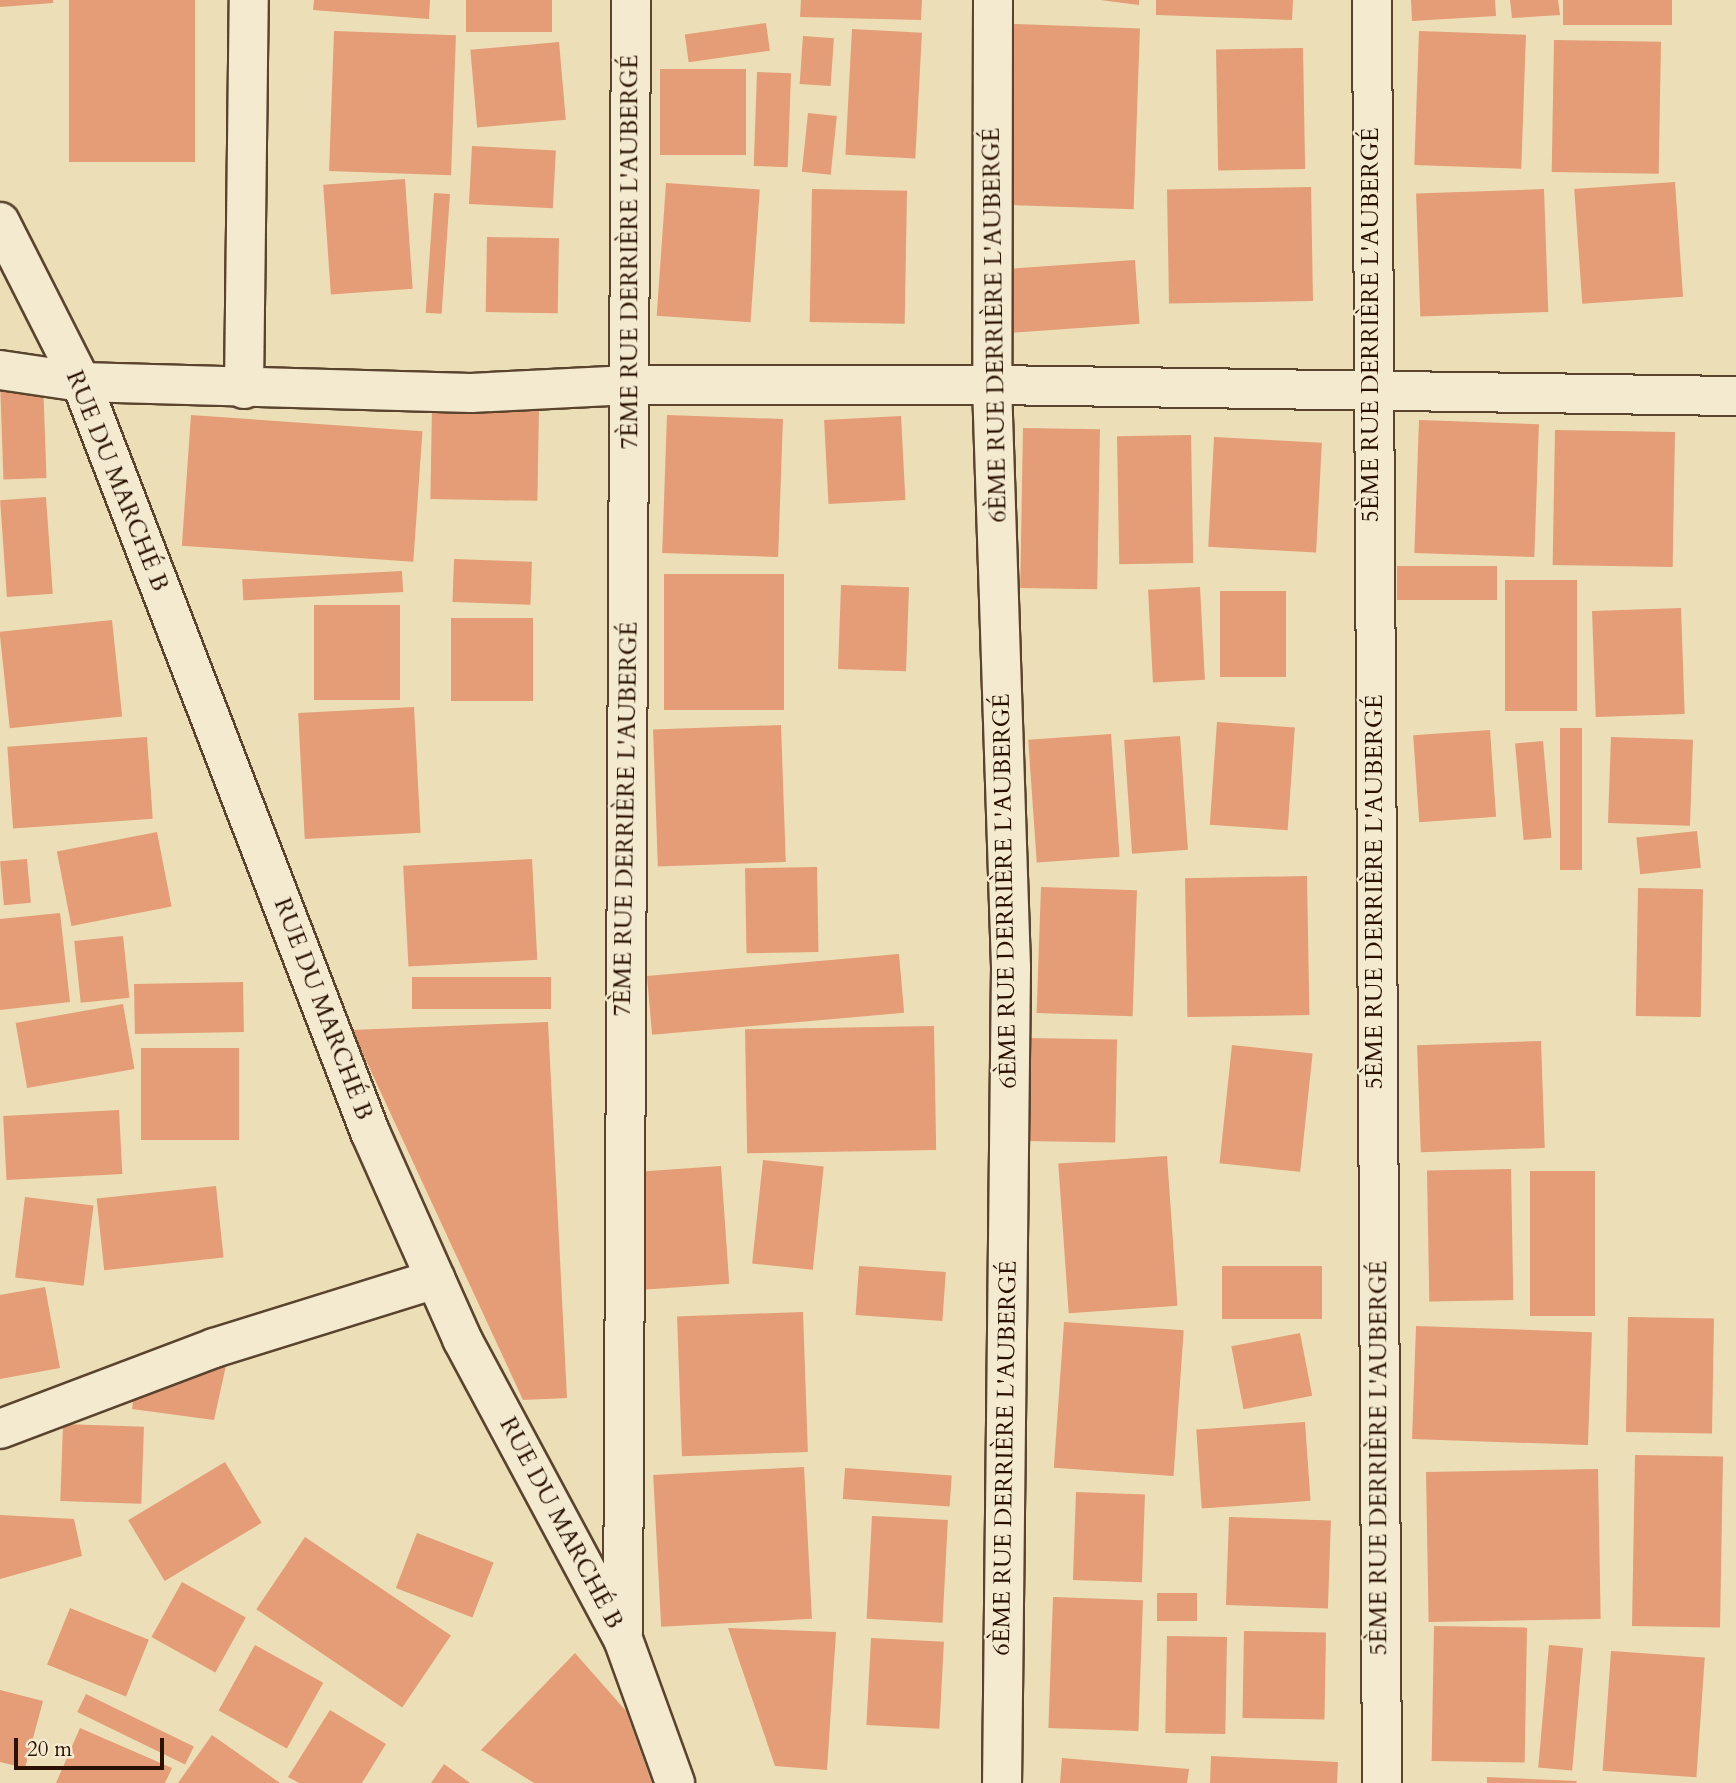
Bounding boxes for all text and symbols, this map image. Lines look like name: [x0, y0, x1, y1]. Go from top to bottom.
street label: 7ÈME RUE DERRIÈRE L'AUBERGÉ: [616, 54, 644, 450]
street label: 6ÈME RUE DERRIÈRE L'AUBERGÉ: [977, 127, 1013, 523]
street label: 5ÈME RUE DERRIÈRE L'AUBERGÉ: [1357, 127, 1385, 523]
street label: RUE DU MARCHÉ B: [60, 367, 174, 595]
street label: 7ÈME RUE DERRIÈRE L'AUBERGÉ: [608, 621, 644, 1017]
street label: 6ÈME RUE DERRIÈRE L'AUBERGÉ: [987, 693, 1023, 1089]
street label: 5ÈME RUE DERRIÈRE L'AUBERGÉ: [1361, 694, 1389, 1090]
street label: RUE DU MARCHÉ B: [267, 894, 379, 1124]
street label: 6ÈME RUE DERRIÈRE L'AUBERGÉ: [987, 1260, 1023, 1656]
street label: 5ÈME RUE DERRIÈRE L'AUBERGÉ: [1365, 1260, 1393, 1656]
street label: RUE DU MARCHÉ B: [493, 1412, 629, 1634]
scale bar: [18, 1724, 168, 1768]
text: 20 m: [27, 1735, 72, 1764]

